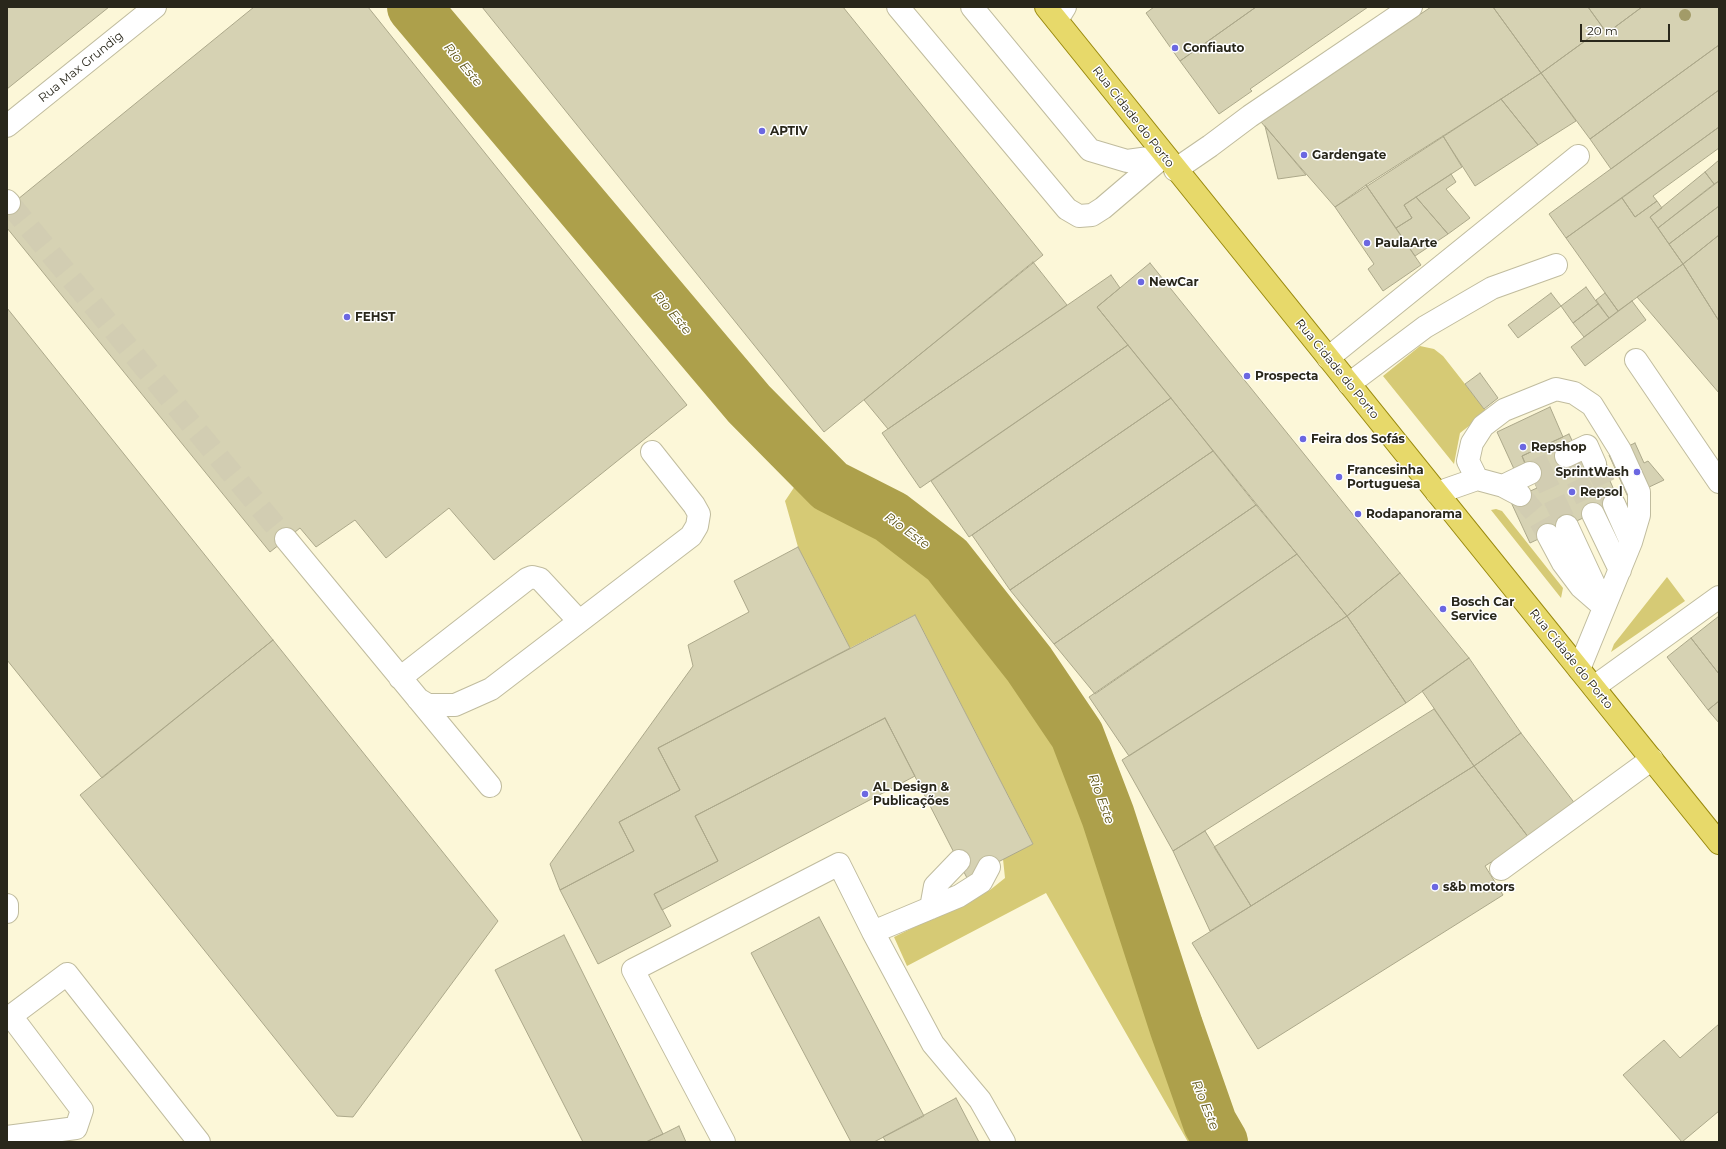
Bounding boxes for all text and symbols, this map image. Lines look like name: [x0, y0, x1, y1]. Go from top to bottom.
scale bar: [1582, 16, 1672, 42]
text: 20 m: [1587, 23, 1618, 38]
street label: Rua Max Grundig: [36, 28, 126, 106]
water label: Rio Este: [440, 40, 486, 90]
place label: Confiauto: [1183, 41, 1244, 55]
marker: Confiauto: [1170, 43, 1180, 53]
street label: Rua Cidade do Porto: [1089, 64, 1177, 170]
place label: APTIV: [770, 124, 808, 138]
marker: APTIV: [757, 126, 767, 136]
place label: Gardengate: [1312, 148, 1386, 162]
marker: Gardengate: [1299, 150, 1309, 160]
place label: PaulaArte: [1375, 236, 1437, 250]
marker: PaulaArte: [1362, 238, 1372, 248]
place label: NewCar: [1149, 275, 1199, 289]
marker: NewCar: [1136, 277, 1146, 287]
water label: Rio Este: [649, 288, 695, 338]
place label: FEHST: [355, 310, 395, 324]
marker: FEHST: [342, 312, 352, 322]
street label: Rua Cidade do Porto: [1292, 316, 1382, 422]
place label: Prospecta: [1255, 369, 1318, 383]
marker: Prospecta: [1242, 371, 1252, 381]
place label: Feira dos Sofás: [1311, 432, 1405, 446]
marker: Feira dos Sofás: [1298, 434, 1308, 444]
place label: Repshop: [1531, 440, 1587, 454]
marker: Repshop: [1518, 442, 1528, 452]
place label: Francesinha Portuguesa: [1347, 463, 1424, 491]
place label: SprintWash: [1555, 465, 1629, 479]
marker: SprintWash: [1632, 467, 1642, 477]
marker: Francesinha Portuguesa: [1334, 472, 1344, 482]
place label: Repsol: [1580, 485, 1623, 499]
marker: Repsol: [1567, 487, 1577, 497]
place label: Rodapanorama: [1366, 507, 1462, 521]
water label: Rio Este: [881, 509, 933, 553]
marker: Rodapanorama: [1353, 509, 1363, 519]
place label: Bosch Car Service: [1451, 595, 1514, 623]
marker: Bosch Car Service: [1438, 604, 1448, 614]
street label: Rua Cidade do Porto: [1526, 606, 1616, 712]
water label: Rio Este: [1085, 772, 1117, 826]
place label: AL Design & Publicações: [873, 780, 949, 808]
marker: AL Design & Publicações: [860, 789, 870, 799]
place label: s&b motors: [1443, 880, 1515, 894]
marker: s&b motors: [1430, 882, 1440, 892]
water label: Rio Este: [1188, 1078, 1222, 1132]

